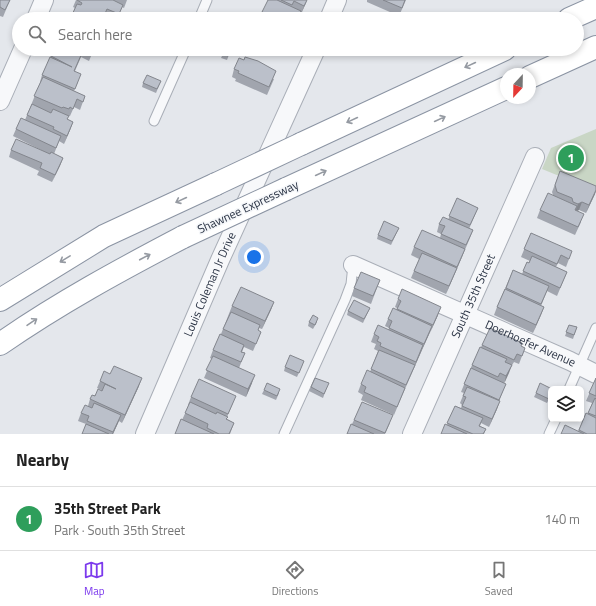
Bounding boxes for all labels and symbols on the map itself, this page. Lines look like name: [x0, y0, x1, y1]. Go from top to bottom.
one-way arrow: [464, 62, 476, 70]
north arrow: [500, 68, 536, 104]
one-way arrow: [433, 115, 445, 122]
one-way arrow: [346, 117, 358, 124]
pin: 1: [558, 143, 584, 173]
one-way arrow: [315, 169, 327, 176]
street label: Shawnee Expressway: [194, 175, 302, 238]
one-way arrow: [175, 197, 187, 204]
street label: Louis Coleman Jr Drive: [178, 229, 241, 340]
your location: [244, 247, 264, 267]
street label: South 35th Street: [446, 250, 500, 341]
one-way arrow: [138, 253, 150, 260]
one-way arrow: [59, 255, 71, 263]
street label: Doerhoefer Avenue: [482, 315, 579, 371]
one-way arrow: [26, 318, 37, 326]

